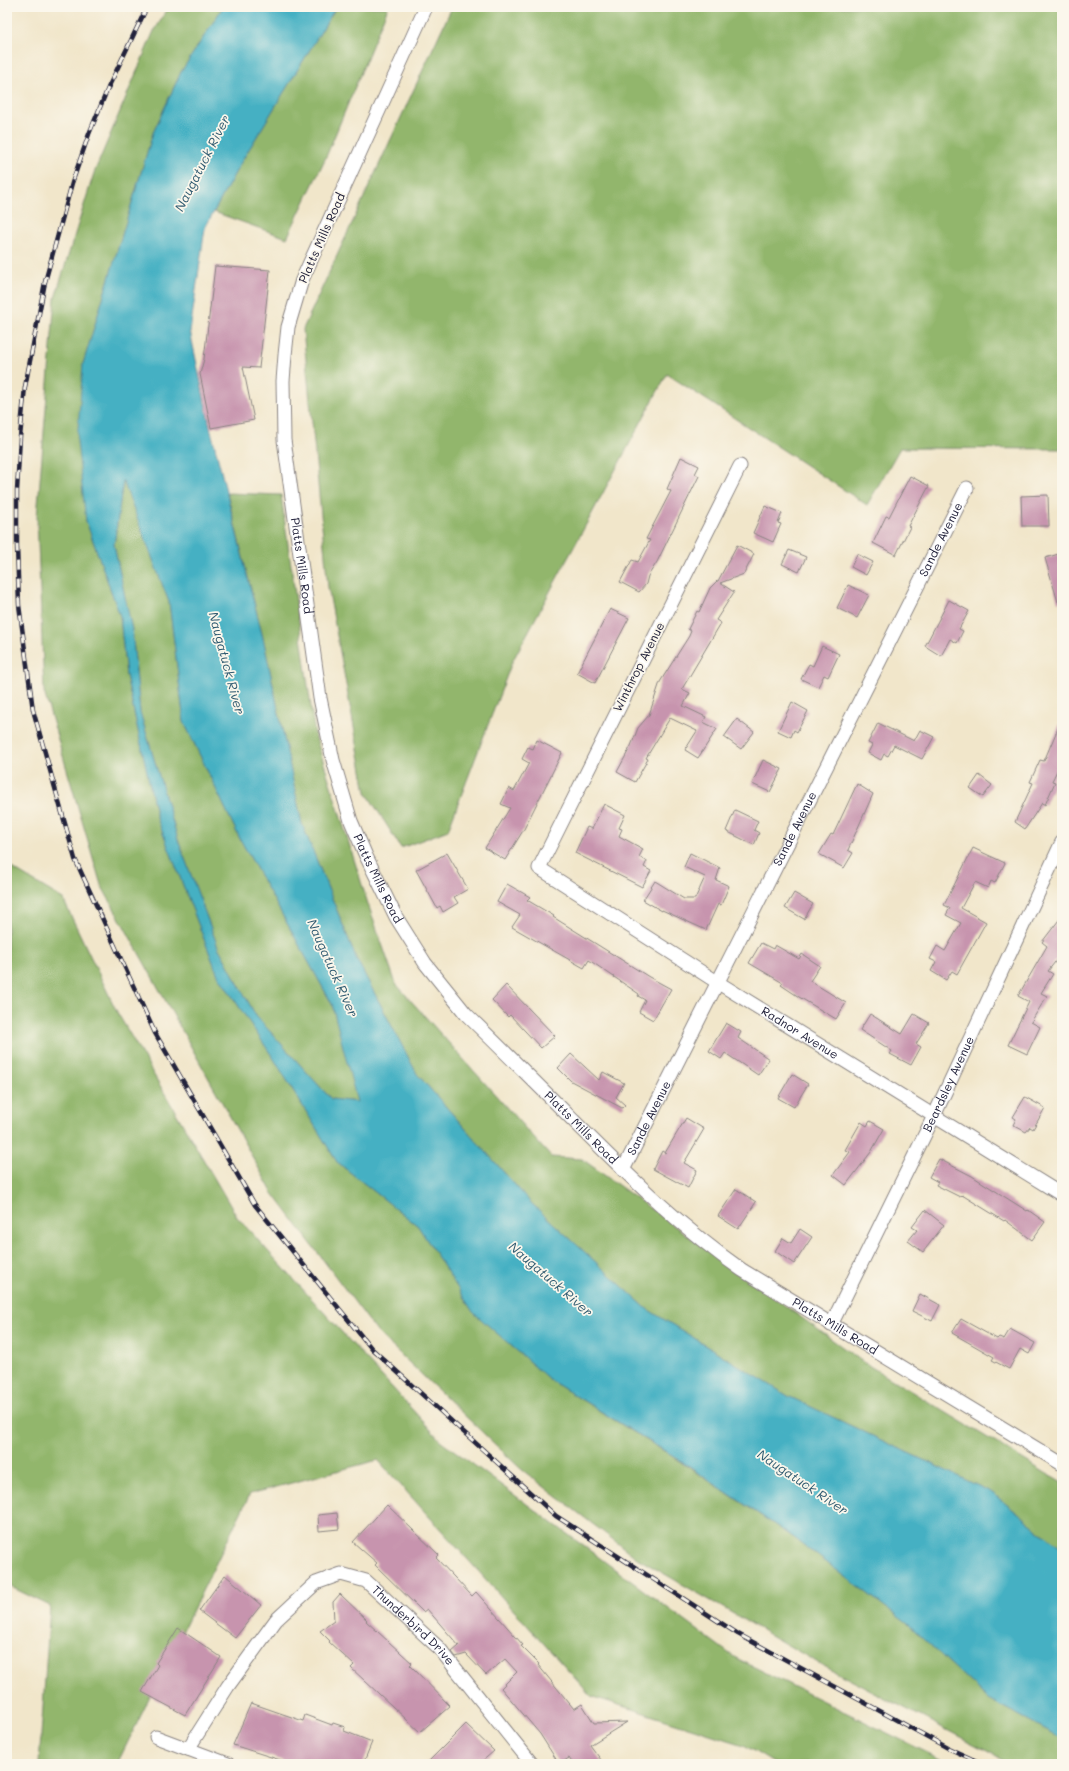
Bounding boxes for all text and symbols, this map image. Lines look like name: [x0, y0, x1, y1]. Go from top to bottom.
water label: Naugatuck River: [170, 111, 233, 214]
street label: Platts Mills Road: [294, 190, 348, 285]
street label: Sande Avenue: [915, 499, 966, 579]
street label: Platts Mills Road: [288, 516, 317, 615]
water label: Naugatuck River: [206, 610, 249, 717]
street label: Winthrop Avenue: [609, 619, 668, 714]
street label: Sande Avenue: [769, 789, 820, 868]
street label: Platts Mills Road: [350, 831, 407, 926]
water label: Naugatuck River: [304, 916, 363, 1020]
street label: Radnor Avenue: [759, 1002, 842, 1062]
street label: Beardsley Avenue: [918, 1033, 977, 1134]
street label: Sande Avenue: [623, 1078, 674, 1158]
street label: Platts Mills Road: [541, 1087, 622, 1167]
water label: Naugatuck River: [506, 1238, 597, 1320]
street label: Platts Mills Road: [790, 1293, 881, 1358]
water label: Naugatuck River: [755, 1445, 852, 1518]
street label: Thunderbird Drive: [369, 1582, 458, 1668]

